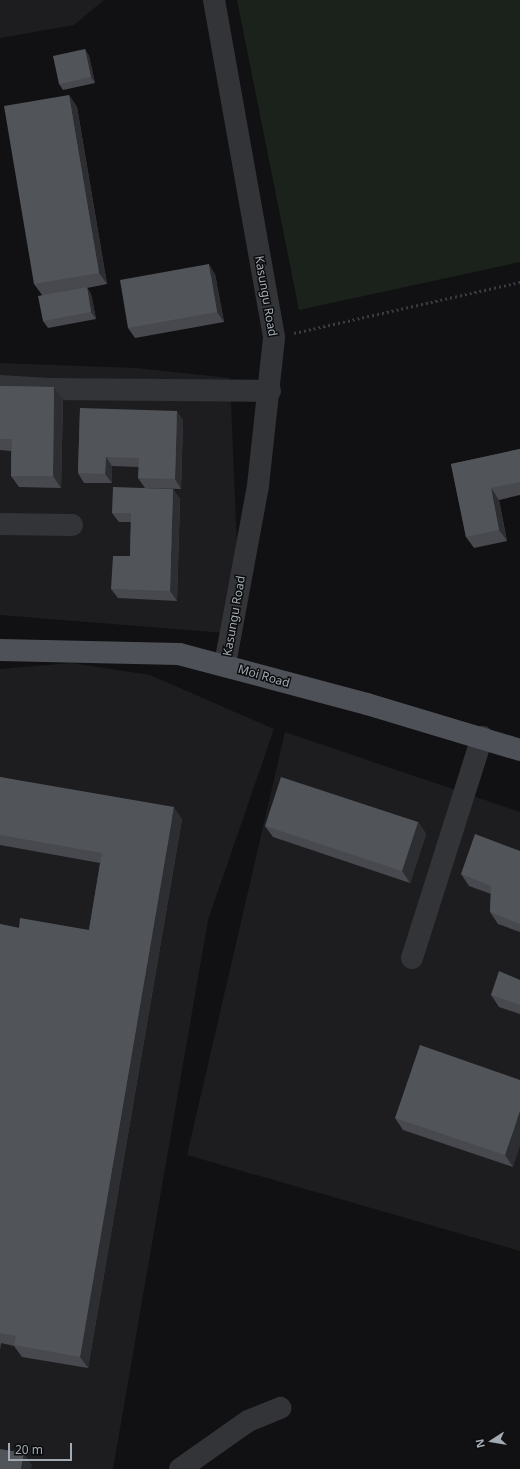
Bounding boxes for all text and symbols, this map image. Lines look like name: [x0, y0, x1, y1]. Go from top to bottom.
street label: Kasungu Road: [252, 255, 280, 337]
street label: Kasungu Road: [220, 575, 248, 657]
street label: Moi Road: [236, 662, 292, 690]
north arrow: [472, 1421, 512, 1461]
scale bar: [10, 1435, 74, 1461]
text: N: [472, 1438, 488, 1450]
text: 20 m: [15, 1441, 43, 1458]

